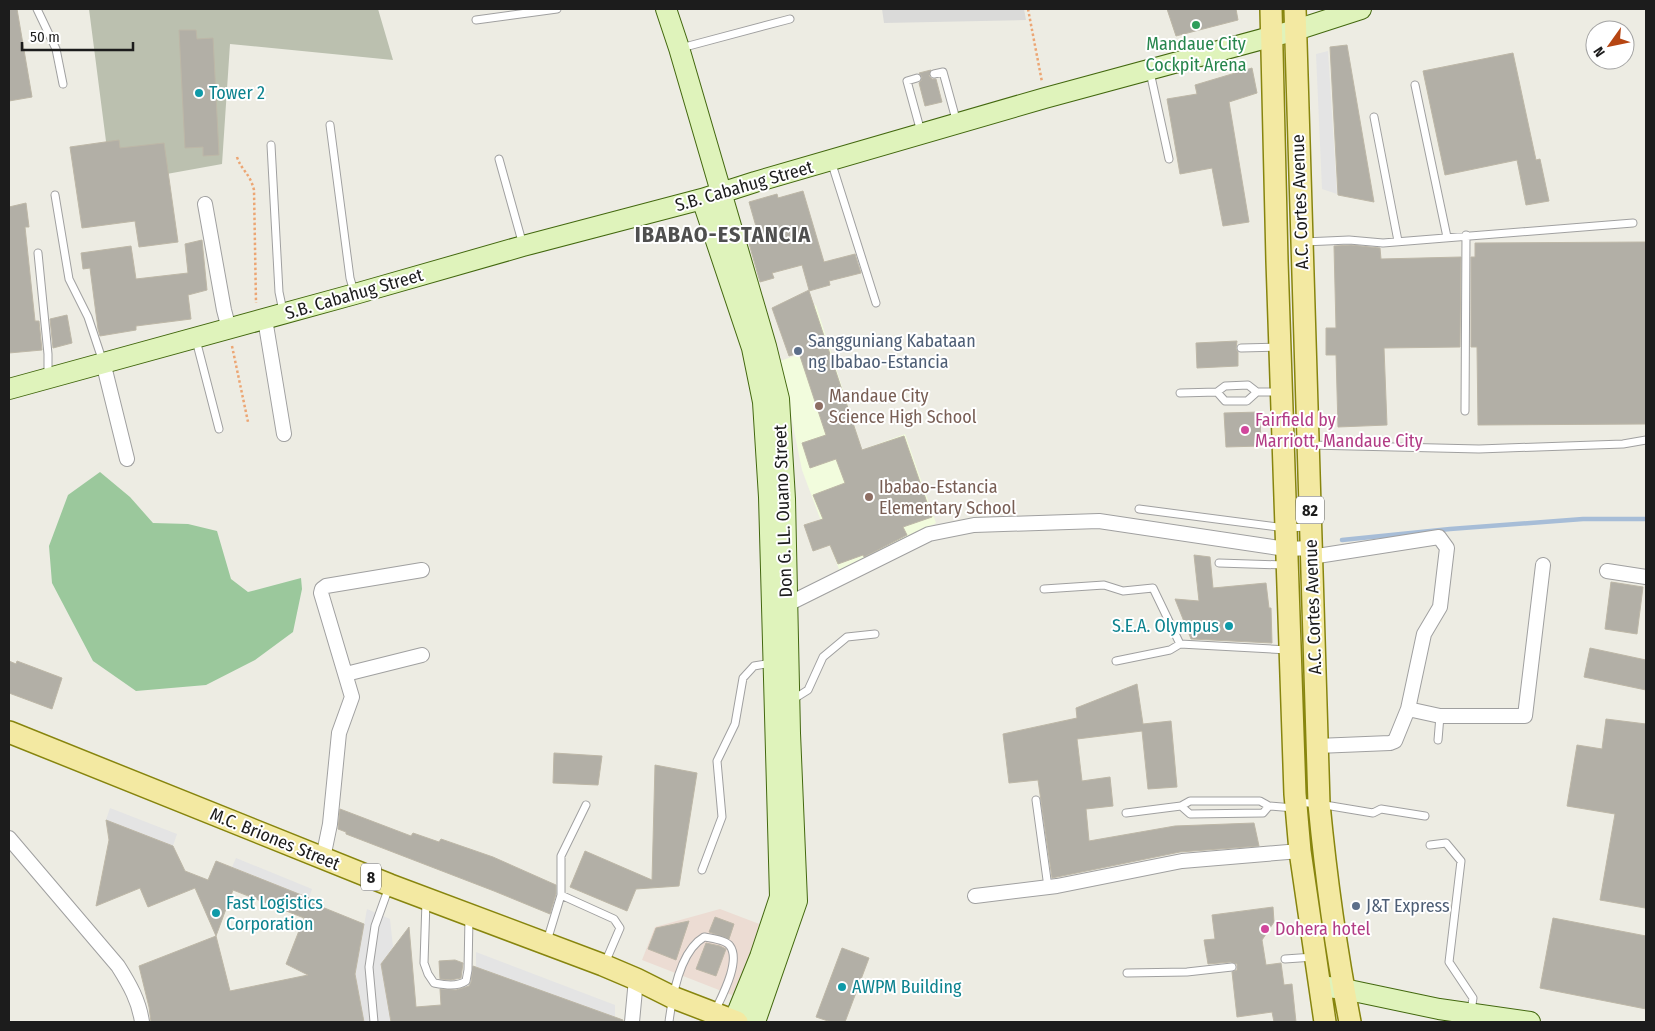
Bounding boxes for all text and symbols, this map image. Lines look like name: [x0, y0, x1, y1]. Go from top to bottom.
marker: Mandaue City Cockpit Arena: [1190, 19, 1202, 31]
scale bar: [22, 20, 134, 52]
north arrow: [1585, 20, 1635, 70]
text: 50 m: [30, 28, 60, 46]
place label: Mandaue City Cockpit Arena: [1145, 33, 1247, 76]
text: N: [1590, 44, 1609, 60]
place label: Tower 2: [209, 82, 265, 104]
marker: Tower 2: [193, 87, 205, 99]
street label: A.C. Cortes Avenue: [1287, 134, 1313, 270]
street label: S.B. Cabahug Street: [672, 156, 816, 216]
district label: IBABAO-ESTANCIA: [635, 221, 811, 248]
street label: S.B. Cabahug Street: [282, 264, 426, 324]
place label: Sangguniang Kabataan ng Ibabao-Estancia: [808, 330, 976, 373]
marker: Sangguniang Kabataan ng Ibabao-Estancia: [792, 345, 804, 357]
place label: Mandaue City Science High School: [829, 385, 977, 428]
marker: Mandaue City Science High School: [813, 400, 825, 412]
place label: Fairfield by Marriott, Mandaue City: [1255, 409, 1423, 452]
street label: Don G. LL. Ouano Street: [769, 424, 797, 598]
marker: Fairfield by Marriott, Mandaue City: [1239, 424, 1251, 436]
place label: Ibabao-Estancia Elementary School: [879, 476, 1016, 519]
marker: Ibabao-Estancia Elementary School: [863, 491, 875, 503]
road number: 82: [1296, 496, 1324, 524]
street label: A.C. Cortes Avenue: [1300, 539, 1326, 675]
place label: S.E.A. Olympus: [1112, 615, 1219, 637]
marker: S.E.A. Olympus: [1223, 620, 1235, 632]
street label: M.C. Briones Street: [207, 803, 343, 875]
road number: 8: [361, 864, 381, 890]
place label: Fast Logistics Corporation: [226, 892, 323, 935]
place label: J&T Express: [1366, 895, 1450, 917]
marker: J&T Express: [1350, 900, 1362, 912]
marker: Fast Logistics Corporation: [210, 907, 222, 919]
place label: Dohera hotel: [1275, 918, 1371, 940]
marker: Dohera hotel: [1259, 923, 1271, 935]
place label: AWPM Building: [852, 976, 962, 998]
marker: AWPM Building: [836, 981, 848, 993]

